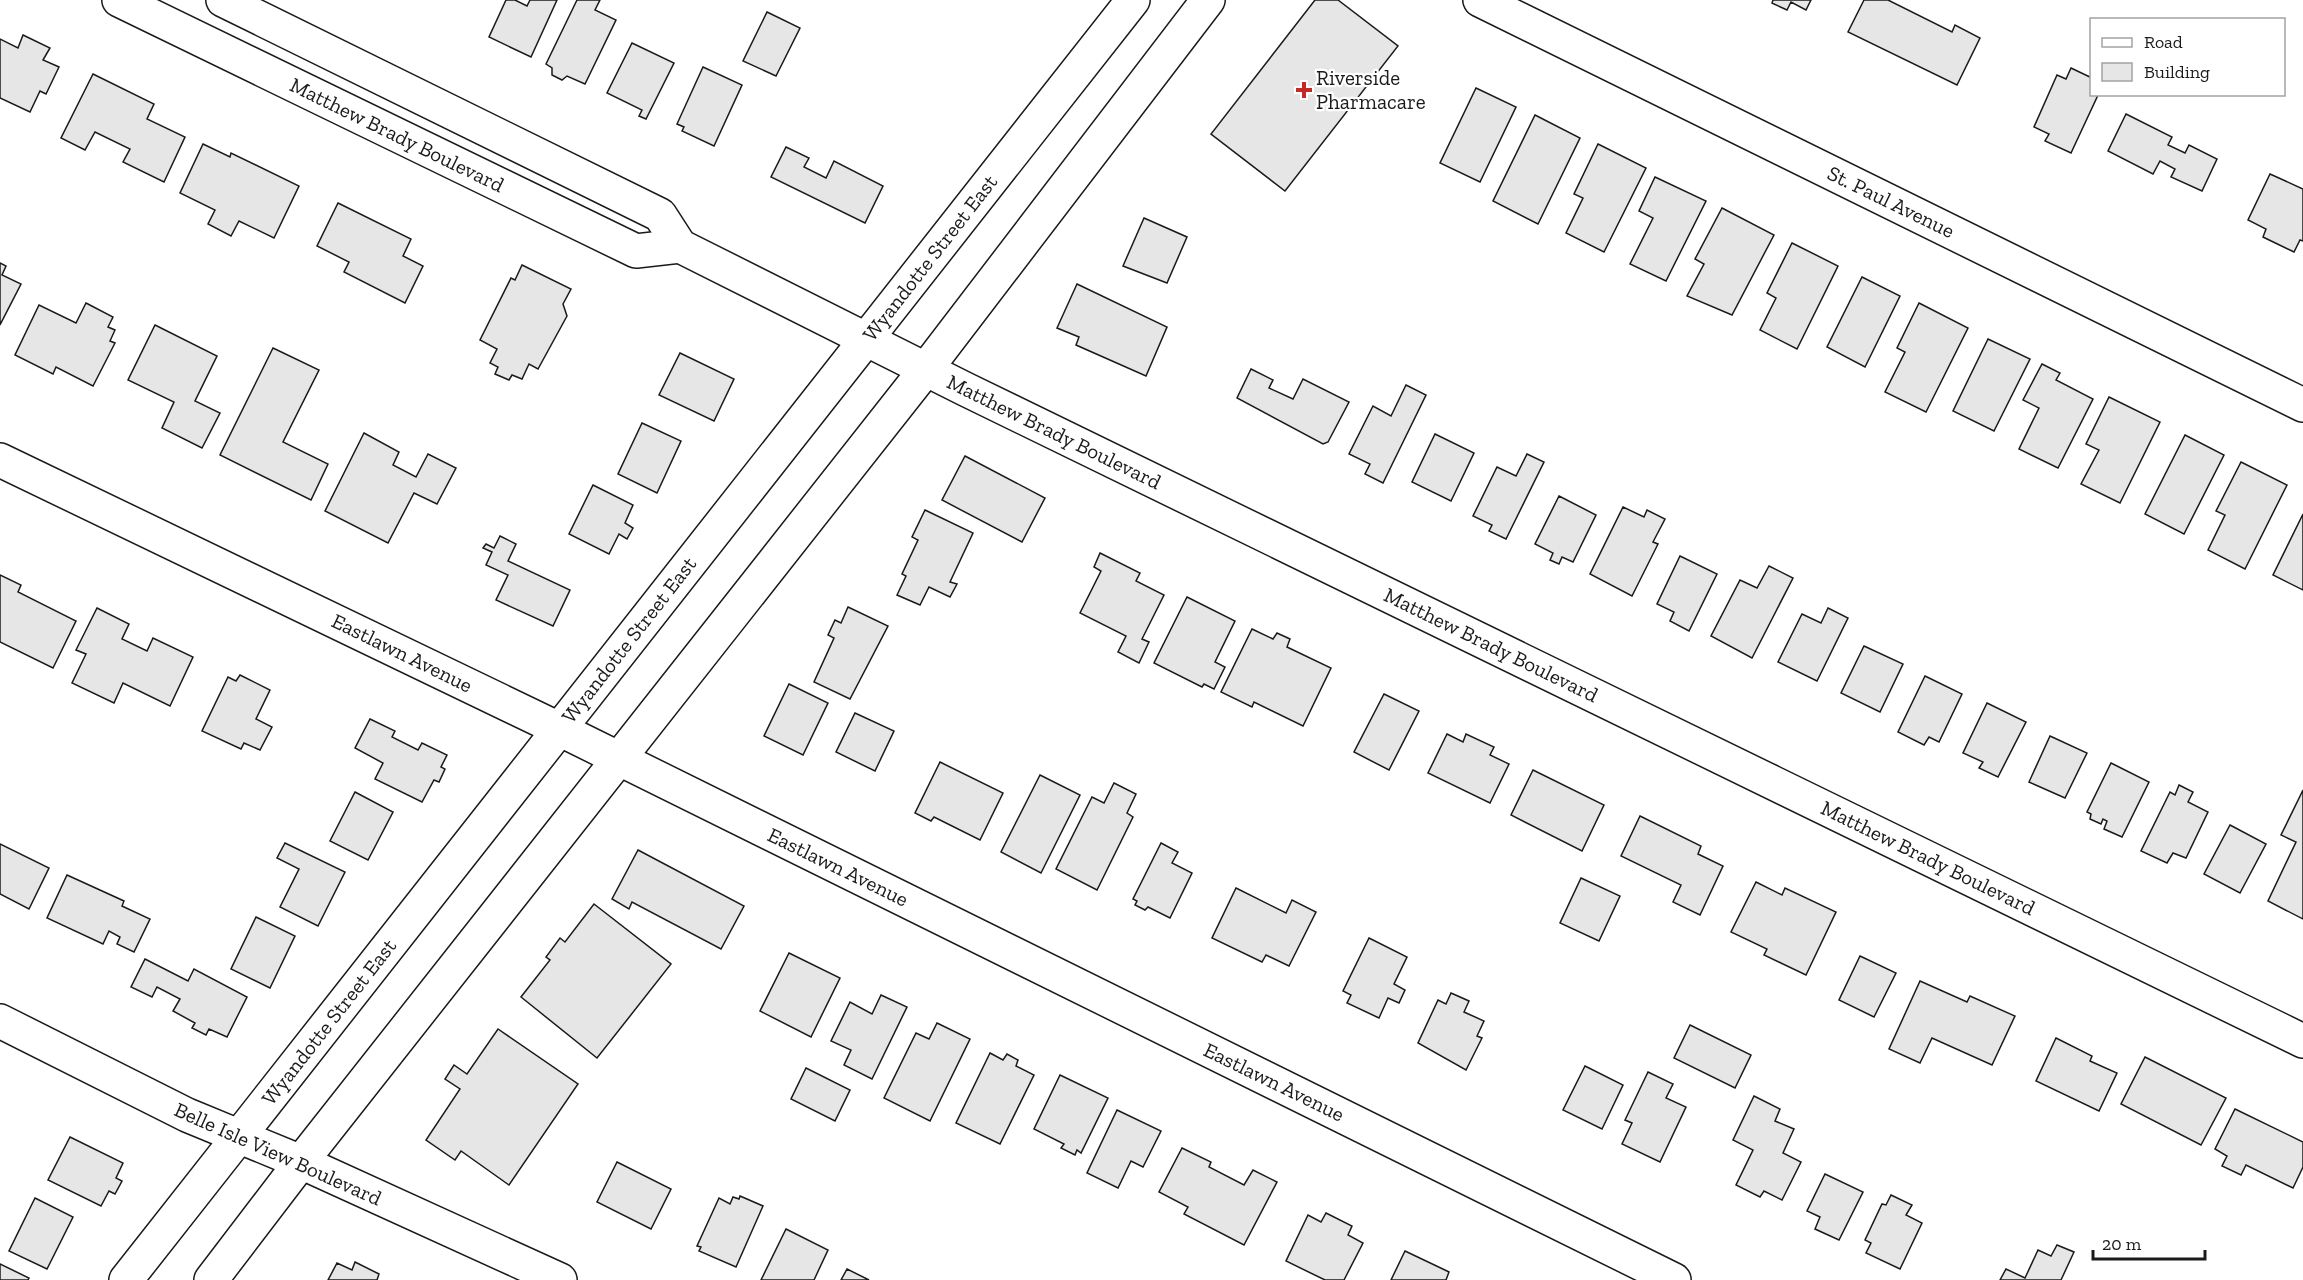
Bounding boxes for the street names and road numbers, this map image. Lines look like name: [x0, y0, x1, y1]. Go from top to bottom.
street label: Matthew Brady Boulevard: [286, 72, 509, 198]
street label: St. Paul Avenue: [1824, 160, 1959, 243]
street label: Wyandotte Street East: [857, 169, 1002, 346]
street label: Matthew Brady Boulevard: [943, 369, 1166, 495]
street label: Wyandotte Street East: [556, 551, 701, 728]
street label: Matthew Brady Boulevard: [1380, 582, 1603, 708]
street label: Eastlawn Avenue: [328, 608, 477, 698]
street label: Matthew Brady Boulevard: [1817, 795, 2040, 921]
street label: Eastlawn Avenue: [764, 822, 913, 912]
street label: Wyandotte Street East: [256, 933, 401, 1110]
street label: Eastlawn Avenue: [1200, 1037, 1349, 1127]
street label: Belle Isle View Boulevard: [171, 1097, 386, 1211]

